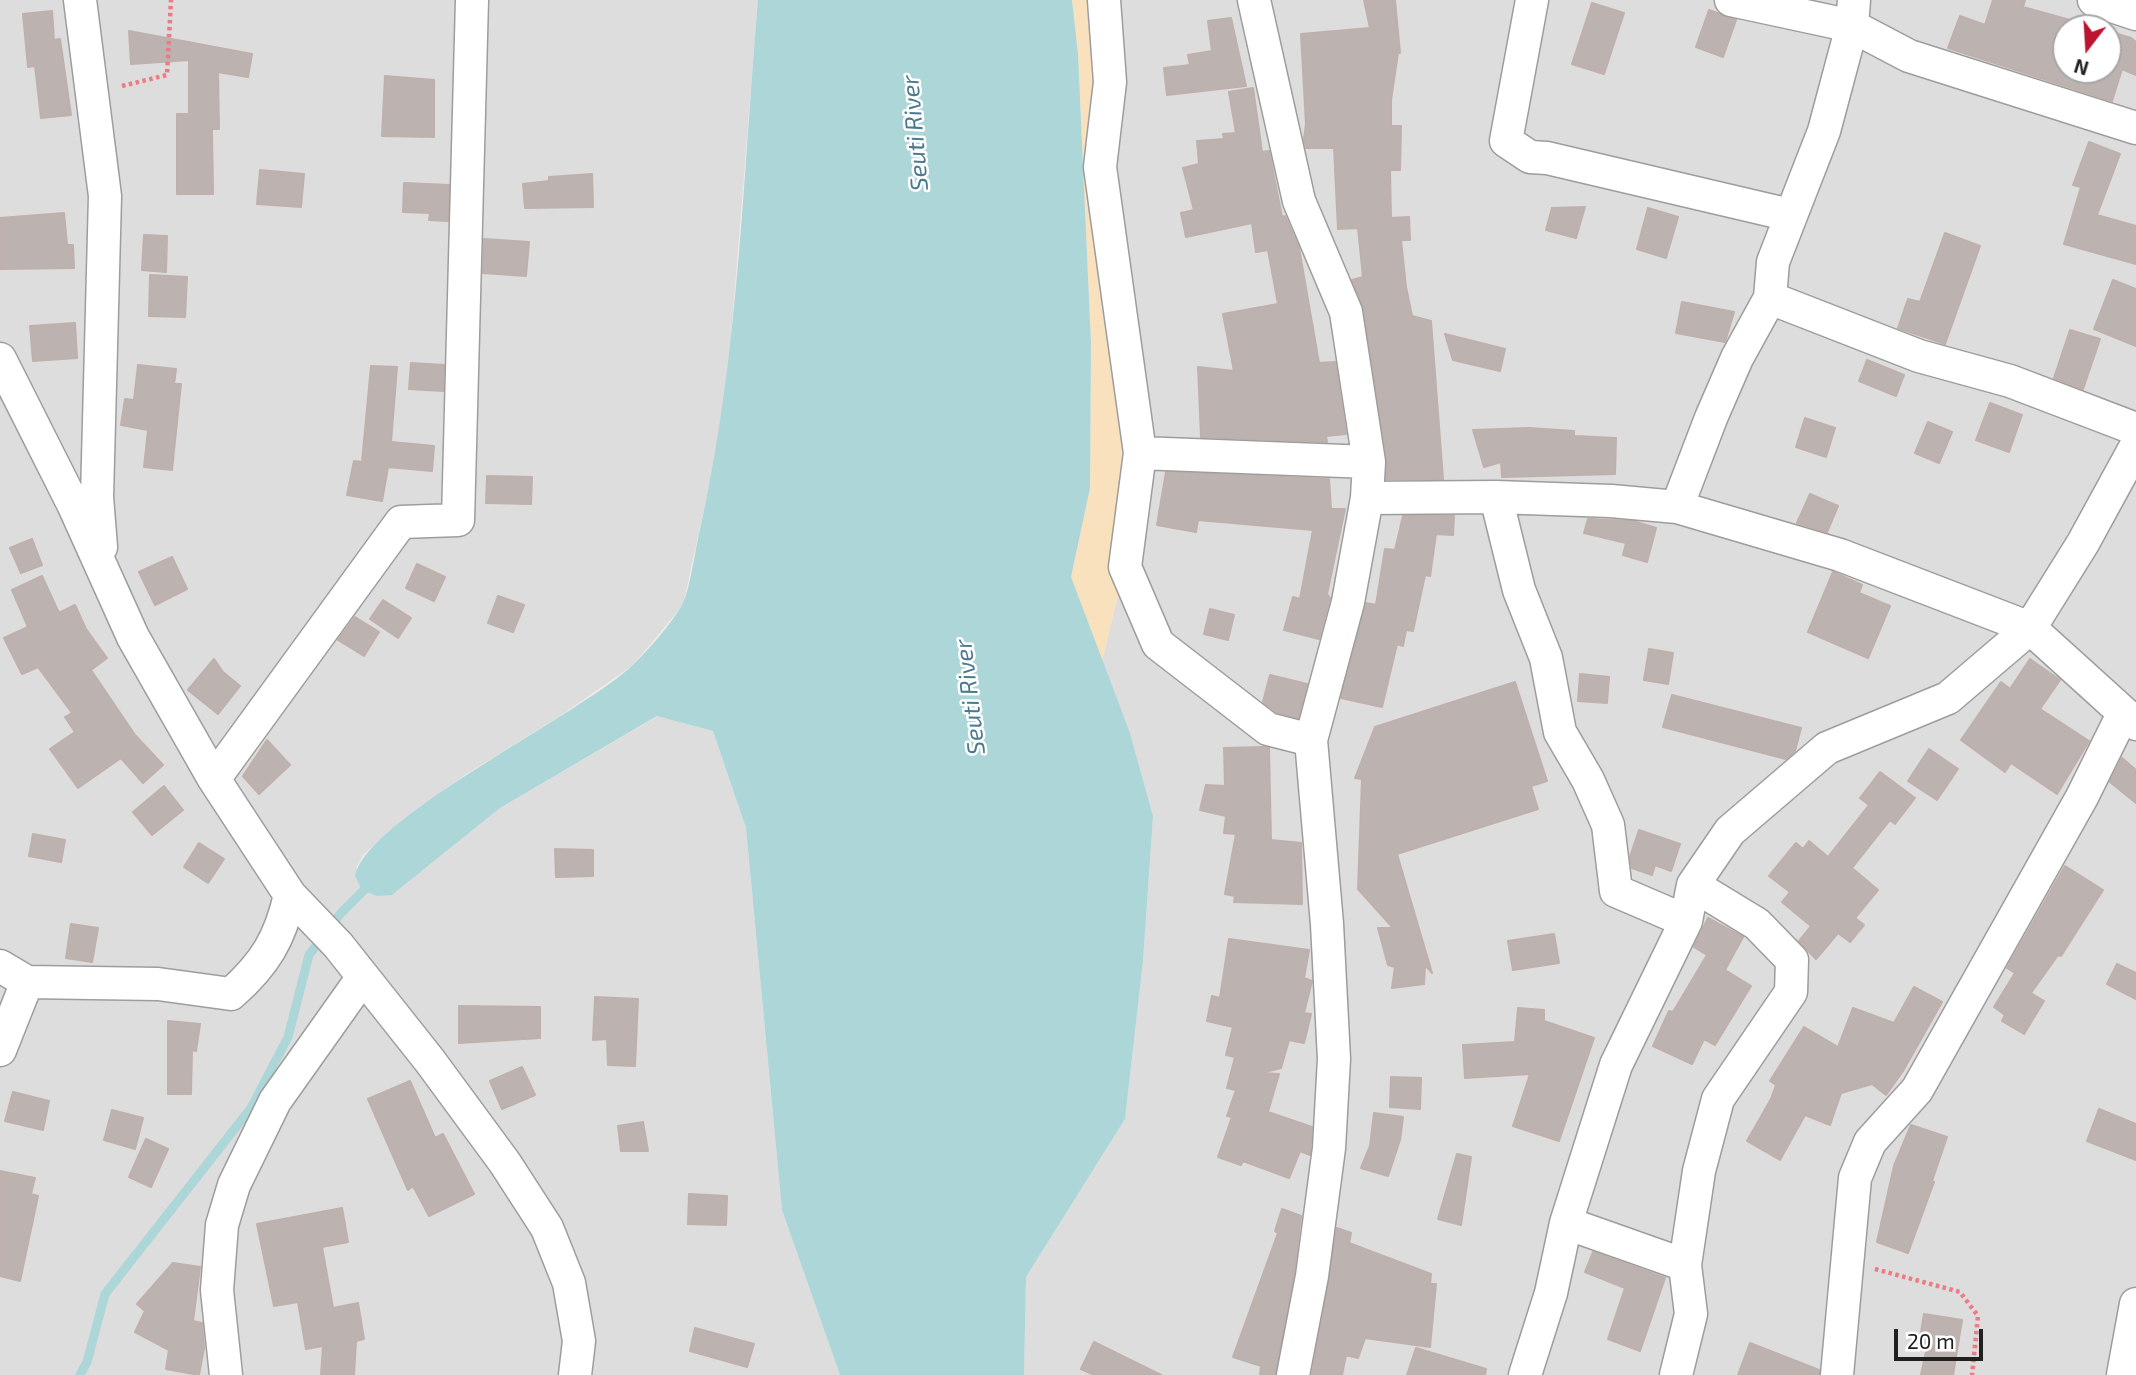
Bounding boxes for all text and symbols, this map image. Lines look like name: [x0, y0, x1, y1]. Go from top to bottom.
north arrow: [2052, 14, 2122, 84]
text: N: [2071, 55, 2091, 81]
water label: Seuti River: [896, 74, 934, 192]
water label: Seuti River: [949, 638, 991, 756]
scale bar: [1898, 1316, 1987, 1360]
text: 20 m: [1907, 1328, 1955, 1353]

